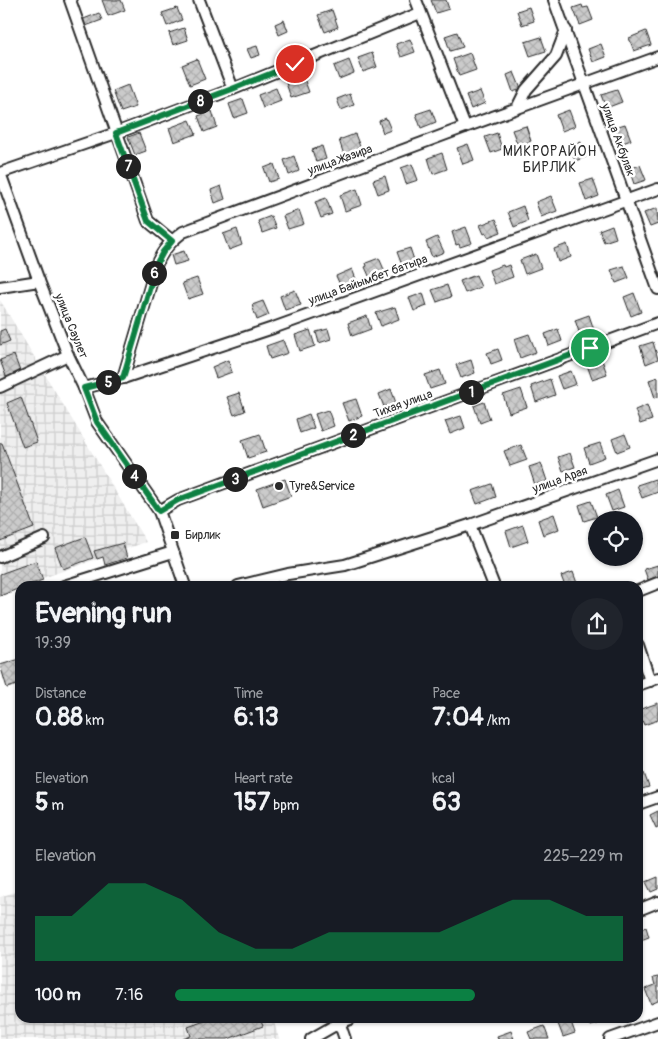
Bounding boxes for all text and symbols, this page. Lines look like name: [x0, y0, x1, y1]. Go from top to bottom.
pin: [274, 43, 316, 85]
icon: check: [281, 50, 309, 78]
pin: 8: [188, 88, 212, 114]
text: 8: [197, 93, 204, 110]
street label: улица Акбулак: [598, 101, 638, 179]
street label: улица Жазира: [305, 141, 375, 179]
district label: МИКРОРАЙОН БИРЛИК: [503, 143, 597, 176]
pin: 7: [116, 154, 140, 178]
text: 7: [125, 158, 132, 175]
street label: улица Байымбет батыра: [306, 251, 430, 309]
pin: 6: [142, 260, 166, 286]
text: 6: [150, 265, 159, 282]
street label: улица Саулет: [51, 290, 91, 361]
pin: [569, 327, 611, 369]
icon: arrive: [576, 334, 604, 362]
pin: 5: [96, 370, 120, 394]
text: 5: [105, 374, 112, 391]
pin: 1: [458, 380, 484, 404]
text: 1: [469, 384, 474, 401]
street label: Тихая улица: [371, 386, 435, 422]
pin: 2: [340, 422, 366, 448]
text: 2: [350, 427, 357, 444]
street label: улица Арая: [530, 463, 590, 497]
pin: 4: [122, 464, 146, 488]
pin: 3: [222, 466, 248, 492]
text: 4: [130, 468, 139, 485]
text: 3: [232, 471, 239, 488]
place label: Tyre&Service: [289, 479, 355, 494]
marker: Tyre&Service: [273, 480, 285, 492]
map controls: [588, 511, 643, 566]
button: locate: [588, 511, 643, 566]
place label: Бирлик: [185, 528, 221, 543]
marker: Бирлик: [169, 529, 181, 541]
text: Evening run: [35, 596, 172, 631]
button: share: [571, 598, 623, 650]
text: 19:39: [35, 633, 71, 653]
text: Distance: [35, 685, 86, 702]
text: Time: [234, 685, 263, 702]
text: Pace: [432, 685, 460, 702]
text: 0.88: [35, 702, 83, 733]
text: 6:13: [234, 702, 279, 733]
text: 7:04: [432, 702, 484, 733]
text: km: [83, 712, 104, 729]
text: /km: [484, 712, 510, 729]
text: Elevation: [35, 770, 88, 787]
text: Heart rate: [234, 770, 293, 787]
text: kcal: [432, 770, 455, 787]
text: 5: [35, 787, 49, 818]
text: 157: [234, 787, 270, 818]
text: 63: [432, 787, 461, 818]
text: m: [49, 797, 64, 814]
text: bpm: [270, 797, 299, 814]
text: Elevation: [35, 846, 96, 866]
text: 225–229 m: [543, 846, 623, 866]
text: 100 m: [35, 985, 81, 1005]
text: 7:16: [115, 985, 143, 1005]

